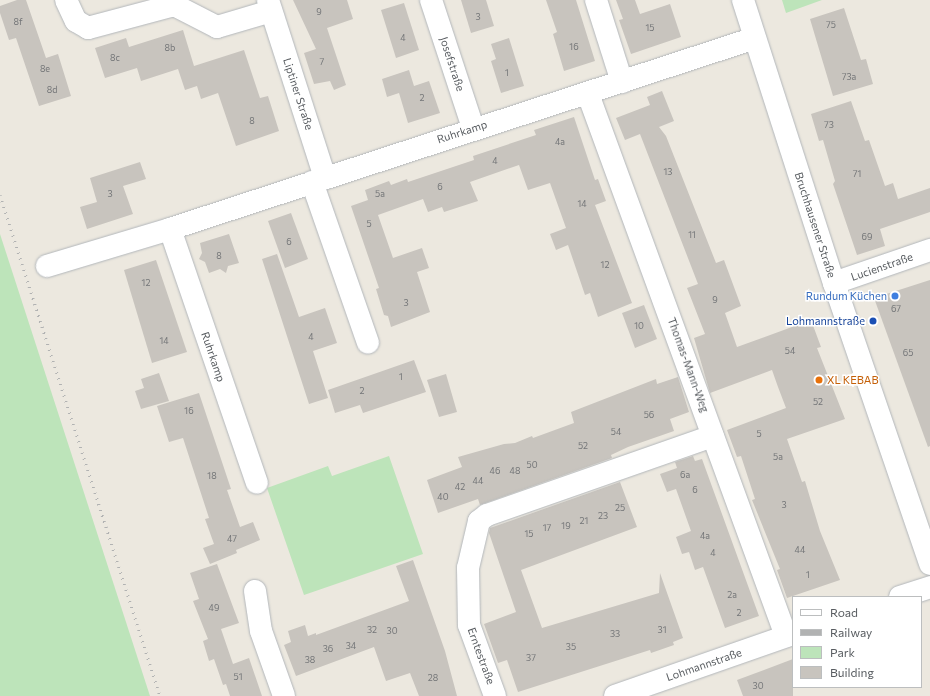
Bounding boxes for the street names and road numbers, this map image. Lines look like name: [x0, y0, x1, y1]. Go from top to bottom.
street label: Josefstraße: [437, 35, 467, 93]
street label: Liptiner Straße: [280, 56, 316, 132]
street label: Ruhrkamp: [435, 118, 489, 146]
street label: Bruchhausener Straße: [792, 170, 838, 280]
street label: Lucienstraße: [849, 250, 915, 284]
street label: Thomas-Mann-Weg: [665, 316, 711, 414]
street label: Ruhrkamp: [198, 330, 228, 384]
street label: Erntestraße: [465, 626, 497, 686]
street label: Lohmannstraße: [664, 646, 744, 684]

